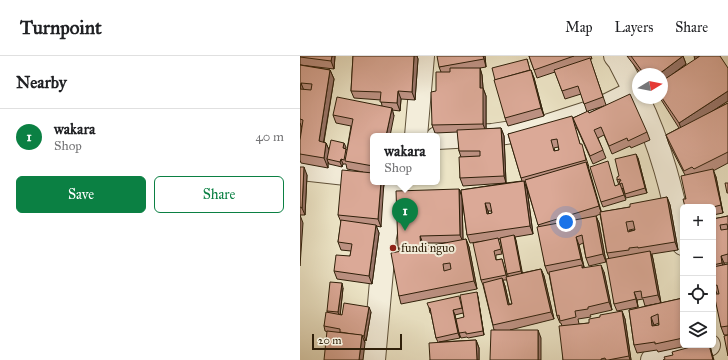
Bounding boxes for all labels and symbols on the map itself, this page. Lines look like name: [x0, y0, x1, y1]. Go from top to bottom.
north arrow: [632, 68, 668, 104]
pin: 1: [392, 198, 418, 231]
your location: [556, 212, 576, 232]
place label: fundi nguo: [401, 241, 455, 256]
marker: fundi nguo: [388, 243, 398, 253]
scale bar: [312, 332, 402, 351]

